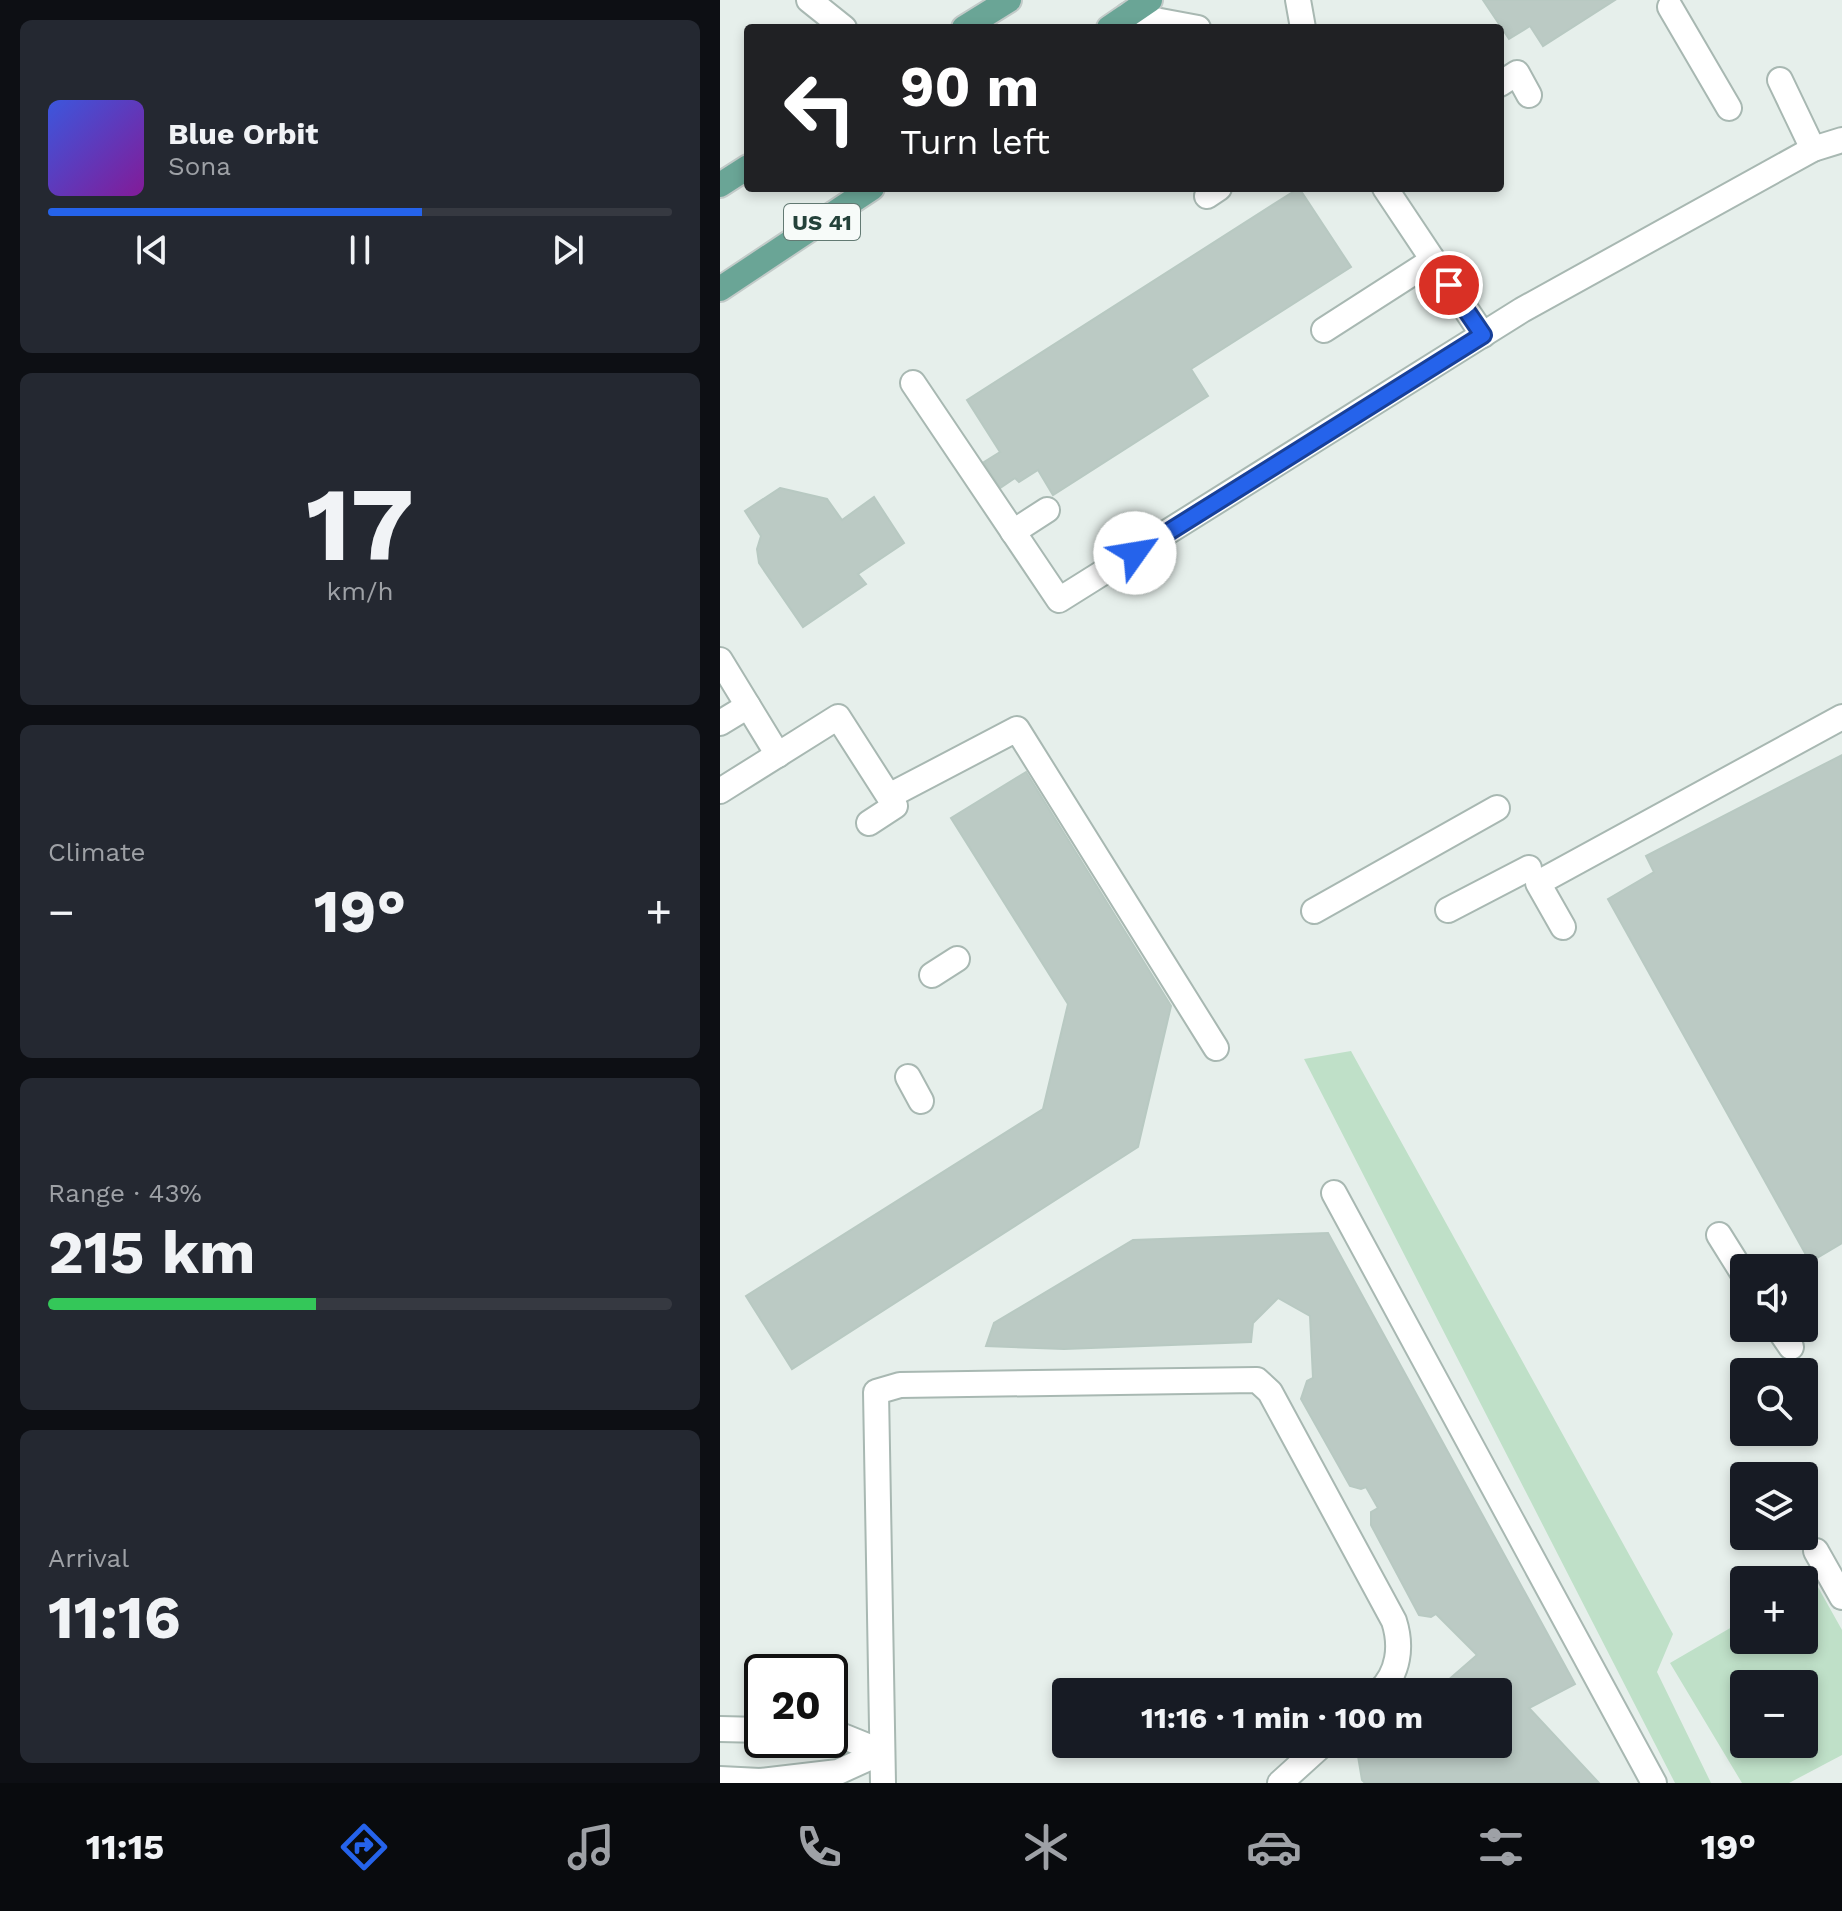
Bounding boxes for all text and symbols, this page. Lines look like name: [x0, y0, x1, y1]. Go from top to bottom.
text: 90 m: [900, 54, 1039, 120]
icon: left: [768, 56, 872, 160]
text: Blue Orbit: [168, 116, 318, 151]
text: Turn left: [900, 121, 1050, 163]
text: Sona: [168, 151, 231, 181]
road number: US 41: [784, 204, 860, 240]
icon: previous: [130, 228, 174, 272]
icon: pause: [338, 228, 382, 272]
icon: next: [546, 228, 590, 272]
pin: [1415, 251, 1483, 319]
icon: arrive: [1427, 263, 1471, 307]
text: 17: [306, 463, 414, 585]
position arrow: [1093, 511, 1177, 595]
text: km/h: [327, 576, 393, 606]
text: Climate: [48, 837, 146, 867]
text: 19°: [314, 876, 406, 947]
text: −: [48, 886, 75, 938]
text: +: [645, 886, 672, 938]
text: Range · 43%: [48, 1178, 202, 1208]
text: 215 km: [48, 1217, 256, 1288]
map controls: [1730, 1254, 1818, 1758]
button: sound: [1730, 1254, 1818, 1342]
button: search: [1730, 1358, 1818, 1446]
button: layers: [1730, 1462, 1818, 1550]
text: Arrival: [48, 1543, 129, 1573]
button: +: [1730, 1566, 1818, 1654]
text: 11:16: [48, 1582, 181, 1653]
speed limit sign: 20: [744, 1654, 848, 1758]
button: −: [1730, 1670, 1818, 1758]
text: 11:16 · 1 min · 100 m: [1141, 1700, 1423, 1735]
icon: directions: [336, 1819, 392, 1875]
icon: music: [563, 1819, 619, 1875]
icon: phone: [791, 1819, 847, 1875]
icon: climate: [1018, 1819, 1074, 1875]
icon: car: [1246, 1819, 1302, 1875]
icon: filters: [1473, 1819, 1529, 1875]
text: 11:15: [86, 1826, 164, 1868]
text: 19°: [1701, 1826, 1756, 1868]

